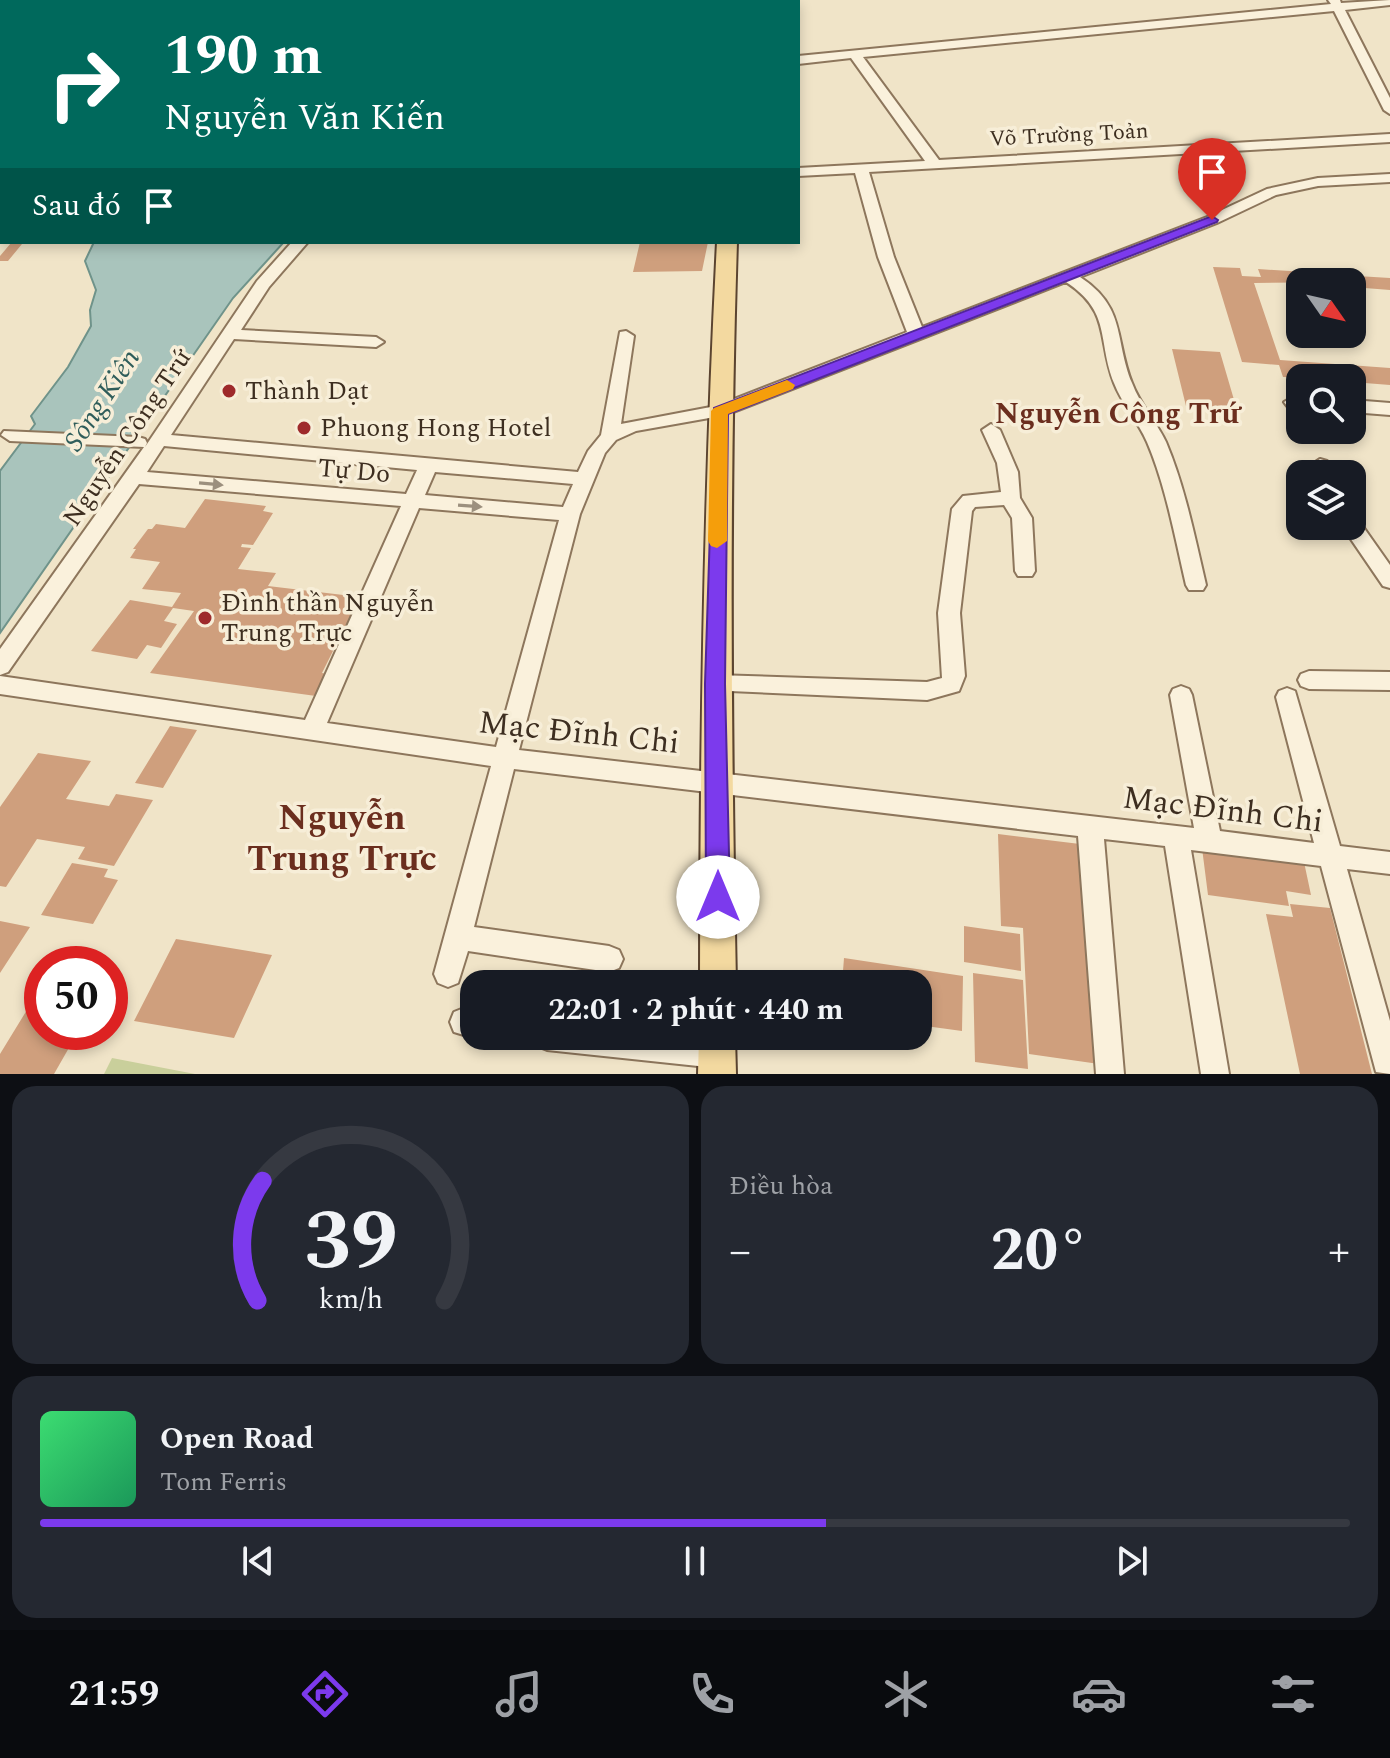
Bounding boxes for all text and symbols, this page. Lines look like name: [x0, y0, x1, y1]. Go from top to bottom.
text: 190 m: [164, 14, 323, 99]
icon: right: [32, 32, 136, 136]
text: Nguyễn Văn Kiến: [164, 91, 445, 146]
street label: Võ Trường Toản: [989, 114, 1149, 156]
pin: [1178, 138, 1246, 220]
icon: arrive: [1190, 150, 1234, 194]
text: Sau đó: [32, 183, 121, 229]
icon: arrive: [137, 184, 181, 228]
north arrow: [1286, 268, 1366, 348]
map controls: [1286, 268, 1366, 540]
water label: Sông Kiên: [53, 340, 151, 460]
street label: Nguyễn Công Trứ: [53, 340, 202, 535]
button: search: [1286, 364, 1366, 444]
place label: Thành Dạt: [245, 371, 369, 411]
marker: Thành Dạt: [220, 382, 238, 400]
district label: Nguyễn Công Trứ: [995, 391, 1243, 437]
place label: Phuong Hong Hotel: [320, 408, 551, 448]
marker: Phuong Hong Hotel: [295, 419, 313, 437]
street label: Tự Do: [316, 448, 392, 494]
button: layers: [1286, 460, 1366, 540]
one-way arrow: [199, 478, 224, 491]
one-way arrow: [458, 500, 483, 513]
place label: Đình thần Nguyễn Trung Trực: [221, 583, 434, 653]
marker: Đình thần Nguyễn Trung Trực: [196, 609, 214, 627]
street label: Mạc Đĩnh Chi: [476, 698, 682, 768]
street label: Mạc Đĩnh Chi: [1120, 773, 1326, 847]
district label: Nguyễn Trung Trực: [247, 791, 437, 887]
position arrow: [676, 855, 760, 939]
speed limit sign: 50: [24, 946, 128, 1050]
text: 22:01 · 2 phút · 440 m: [548, 987, 844, 1033]
text: Điều hòa: [729, 1166, 833, 1206]
text: 39: [304, 1179, 397, 1306]
text: 20°: [991, 1205, 1088, 1297]
text: −: [729, 1218, 751, 1285]
text: +: [1328, 1218, 1350, 1285]
text: km/h: [318, 1278, 383, 1321]
text: Open Road: [160, 1416, 314, 1462]
text: Tom Ferris: [160, 1462, 287, 1502]
icon: previous: [236, 1539, 280, 1583]
icon: pause: [673, 1539, 717, 1583]
icon: next: [1110, 1539, 1154, 1583]
icon: directions: [297, 1666, 353, 1722]
icon: music: [491, 1666, 547, 1722]
icon: phone: [684, 1666, 740, 1722]
icon: climate: [878, 1666, 934, 1722]
icon: car: [1071, 1666, 1127, 1722]
icon: filters: [1265, 1666, 1321, 1722]
text: 21:59: [69, 1667, 159, 1722]

